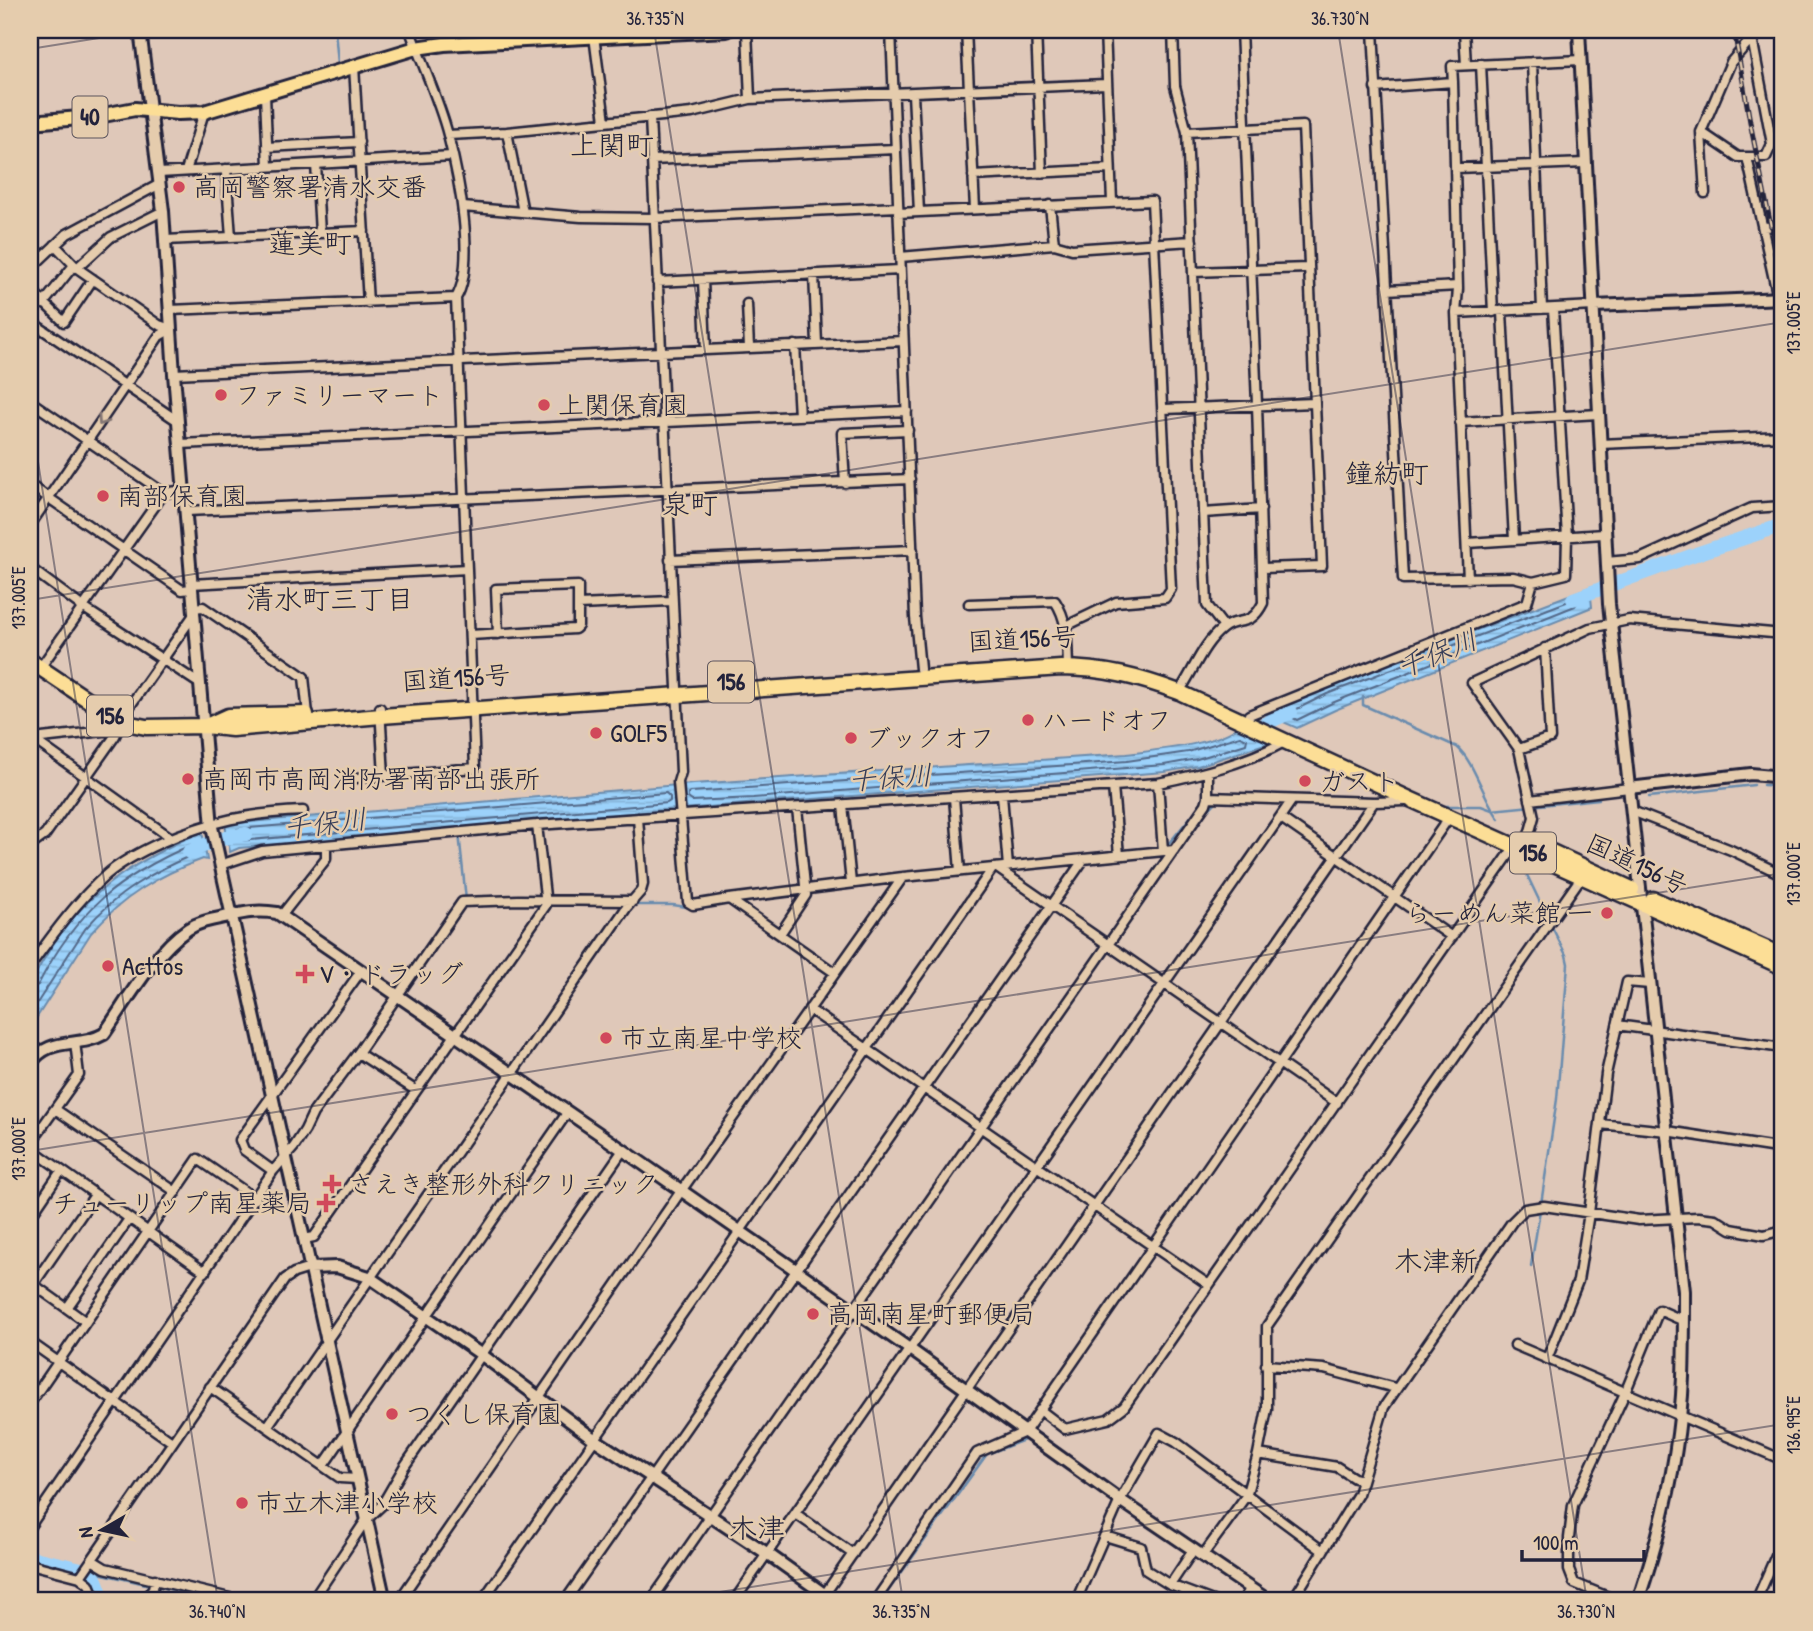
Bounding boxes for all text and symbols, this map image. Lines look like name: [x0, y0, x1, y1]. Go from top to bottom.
text: 36.735°N: [626, 6, 684, 31]
text: 36.730°N: [1311, 6, 1369, 31]
road number: 40: [72, 96, 108, 138]
district label: 上関町: [570, 126, 654, 164]
place label: 高岡警察署清水交番: [193, 169, 427, 204]
marker: 高岡警察署清水交番: [171, 179, 187, 195]
district label: 蓮美町: [268, 224, 352, 262]
text: 137.005°E: [1781, 291, 1806, 355]
place label: ファミリーマート: [235, 377, 444, 412]
marker: ファミリーマート: [213, 387, 229, 403]
place label: 上関保育園: [558, 387, 688, 422]
marker: 上関保育園: [536, 397, 552, 413]
one-way arrow: [97, 413, 110, 426]
district label: 鐘紡町: [1345, 454, 1429, 492]
place label: 南部保育園: [117, 478, 247, 513]
district label: 泉町: [662, 485, 718, 523]
marker: 南部保育園: [95, 488, 111, 504]
text: 137.005°E: [6, 566, 31, 630]
district label: 清水町三丁目: [246, 580, 414, 618]
street label: 国道156号: [967, 618, 1077, 659]
water label: 千保川: [1391, 620, 1483, 686]
street label: 国道156号: [400, 656, 511, 699]
road number: 156: [708, 662, 754, 702]
road number: 156: [87, 696, 133, 736]
place label: ハードオフ: [1042, 702, 1172, 737]
marker: ハードオフ: [1020, 712, 1036, 728]
place label: GOLF5: [610, 715, 667, 750]
place label: ブックオフ: [865, 720, 995, 755]
marker: GOLF5: [588, 725, 604, 741]
marker: ブックオフ: [843, 730, 859, 746]
water label: 千保川: [847, 755, 933, 799]
place label: 高岡市高岡消防署南部出張所: [202, 761, 540, 796]
place label: ガスト: [1319, 763, 1400, 798]
marker: 高岡市高岡消防署南部出張所: [180, 771, 196, 787]
marker: ガスト: [1297, 773, 1313, 789]
water label: 千保川: [281, 799, 369, 847]
street label: 国道156号: [1581, 825, 1694, 902]
road number: 156: [1510, 832, 1556, 874]
text: 137.000°E: [1781, 842, 1806, 906]
place label: らーめん菜館 一: [1405, 895, 1593, 930]
marker: らーめん菜館 一: [1599, 905, 1615, 921]
place label: Acttos: [122, 948, 183, 983]
place label: V・ドラッグ: [319, 956, 464, 991]
marker: Acttos: [100, 958, 116, 974]
marker: V・ドラッグ: [297, 966, 313, 982]
place label: 市立南星中学校: [620, 1020, 802, 1055]
marker: 市立南星中学校: [598, 1030, 614, 1046]
text: 137.000°E: [6, 1117, 31, 1181]
place label: さえき整形外科クリニック: [348, 1166, 658, 1201]
marker: さえき整形外科クリニック: [322, 1174, 342, 1194]
place label: チューリップ南星薬局: [52, 1185, 312, 1220]
marker: チューリップ南星薬局: [318, 1195, 334, 1211]
district label: 木津新: [1394, 1242, 1478, 1280]
place label: 高岡南星町郵便局: [827, 1296, 1035, 1331]
marker: 高岡南星町郵便局: [805, 1306, 821, 1322]
place label: つくし保育園: [406, 1396, 562, 1431]
text: 136.995°E: [1781, 1396, 1806, 1454]
marker: つくし保育園: [384, 1406, 400, 1422]
place label: 市立木津小学校: [256, 1485, 438, 1520]
north arrow: [66, 1494, 136, 1564]
marker: 市立木津小学校: [234, 1495, 250, 1511]
district label: 木津: [729, 1509, 785, 1547]
scale bar: [1522, 1519, 1645, 1563]
text: N: [72, 1526, 99, 1540]
text: 100 m: [1533, 1528, 1579, 1557]
text: 36.740°N: [189, 1599, 245, 1624]
text: 36.735°N: [872, 1599, 930, 1624]
text: 36.730°N: [1557, 1599, 1615, 1624]

